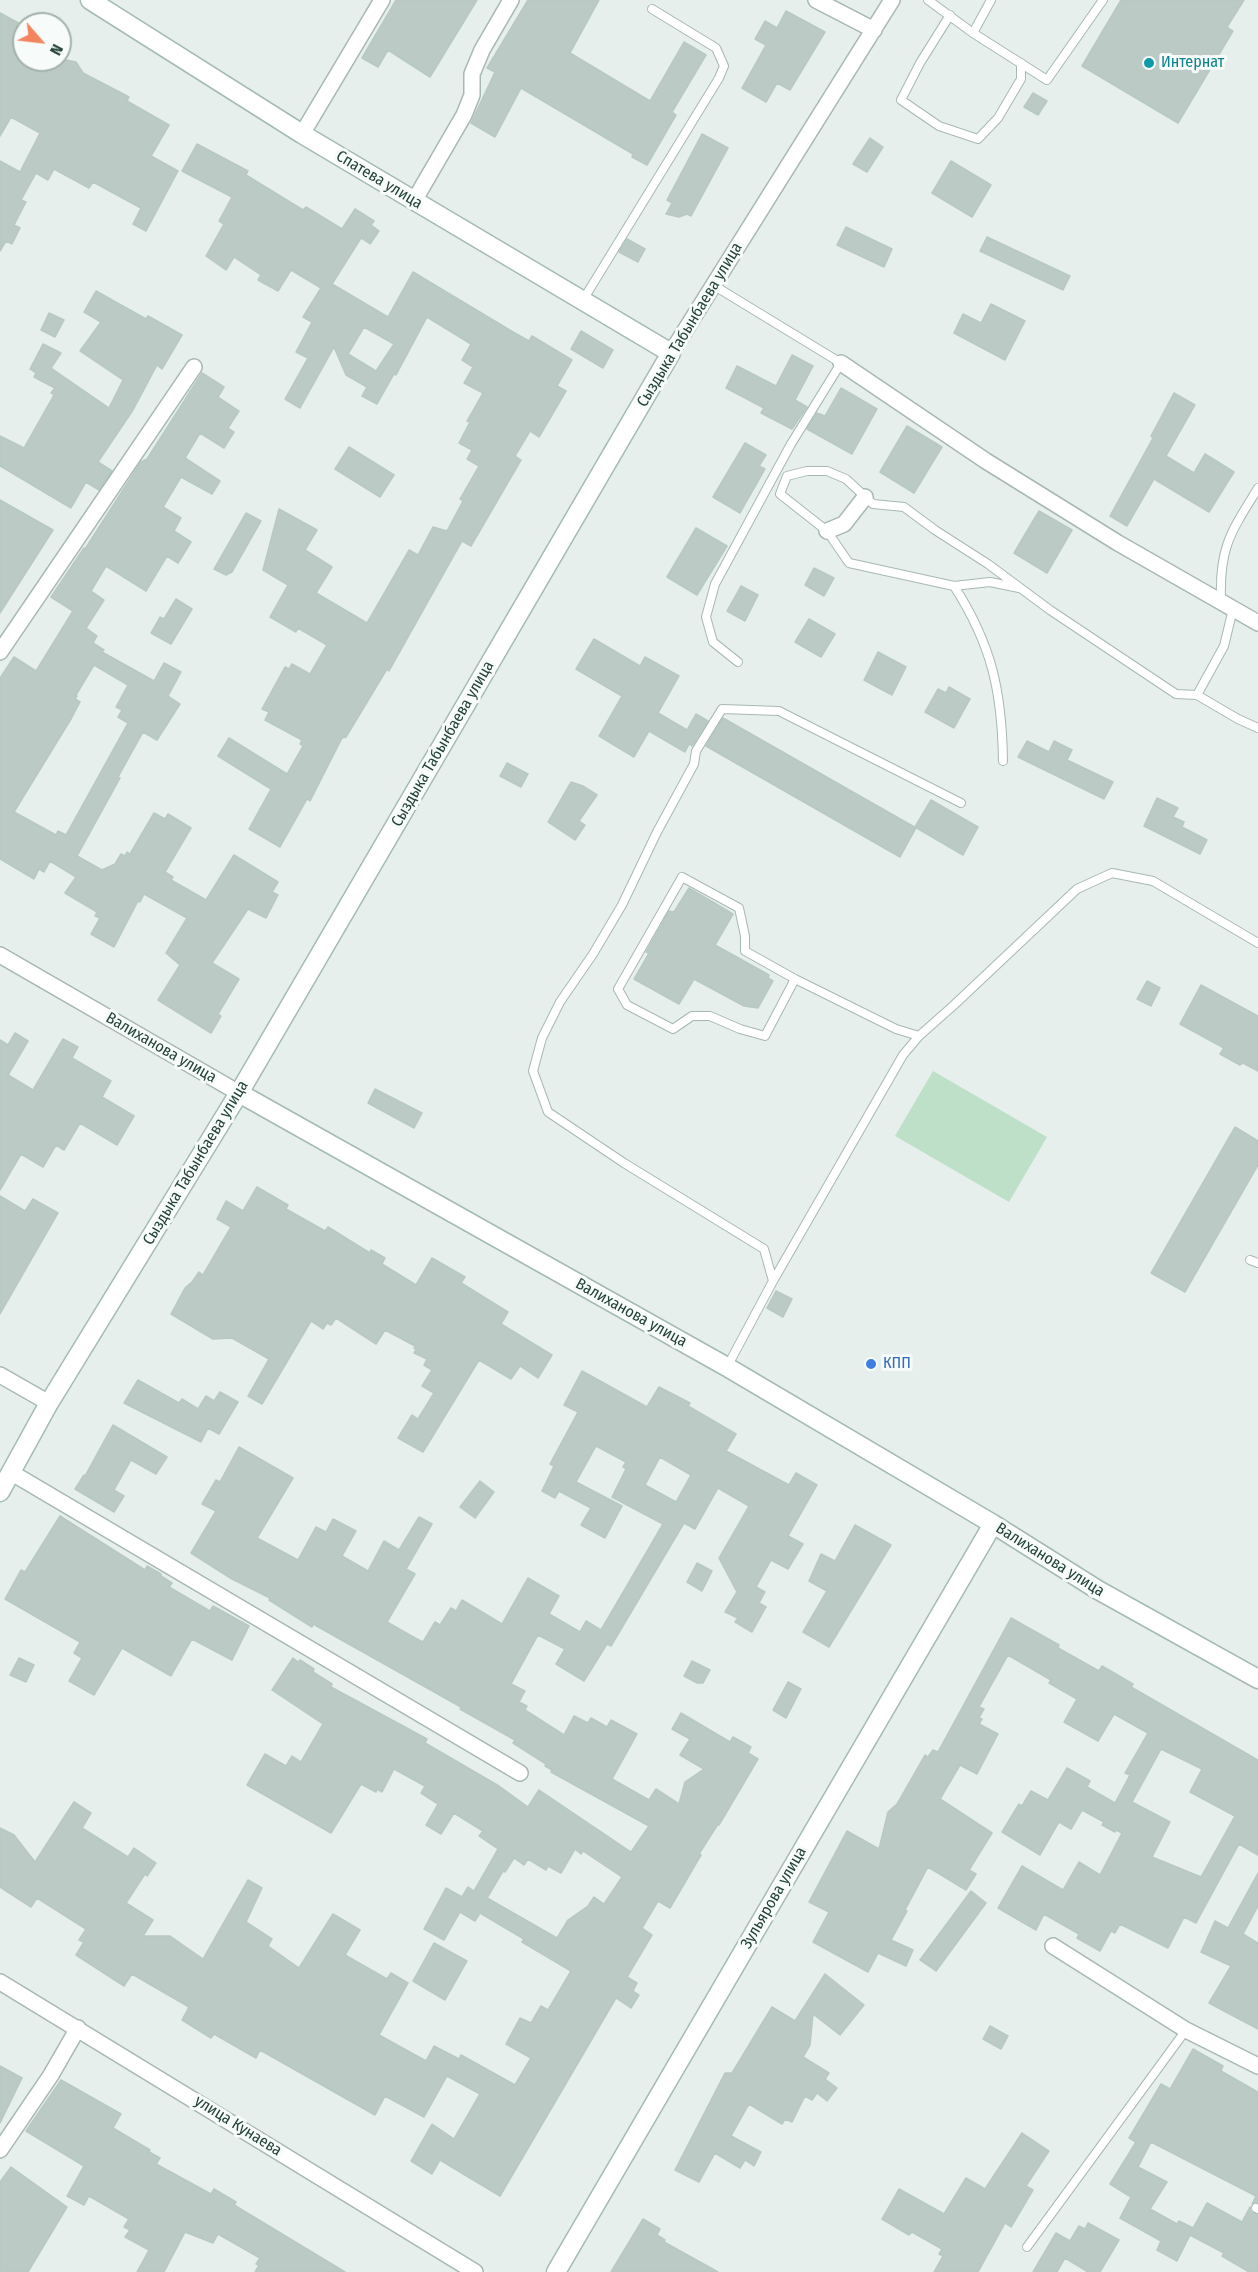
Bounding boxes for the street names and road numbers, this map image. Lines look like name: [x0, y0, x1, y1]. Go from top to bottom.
street label: Спатева улица: [332, 147, 426, 213]
street label: Сыздыка Табынбаева улица: [633, 239, 747, 411]
street label: Сыздыка Табынбаева улица: [388, 658, 498, 830]
street label: Валиханова улица: [102, 1009, 220, 1087]
street label: Сыздыка Табынбаева улица: [139, 1077, 253, 1249]
street label: Валиханова улица: [572, 1274, 690, 1352]
street label: Валиханова улица: [992, 1519, 1108, 1601]
street label: Зульярова улица: [737, 1844, 811, 1952]
street label: улица Кунаева: [191, 2092, 285, 2160]

